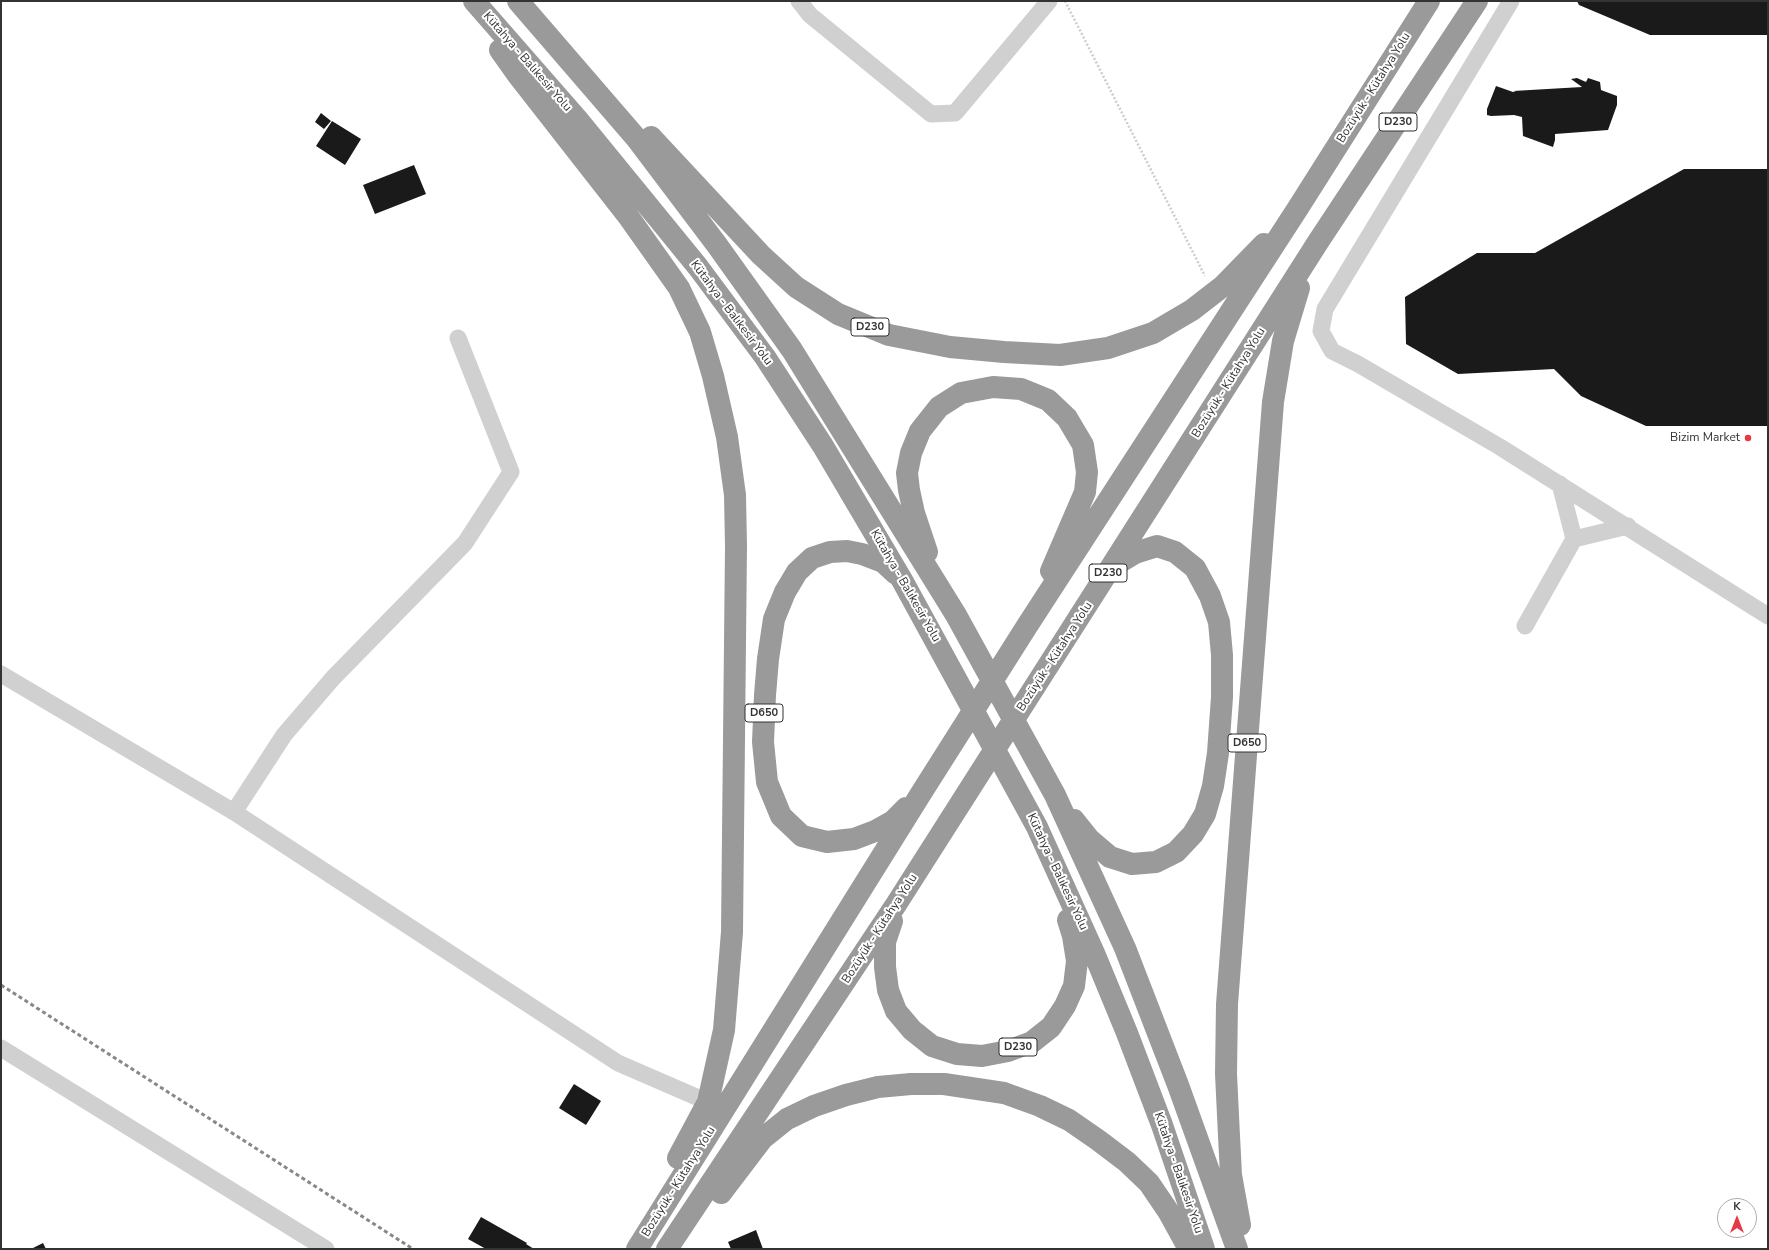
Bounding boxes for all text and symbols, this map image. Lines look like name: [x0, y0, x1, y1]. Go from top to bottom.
street label: Kütahya - Balıkesir Yolu: [480, 9, 574, 115]
street label: Bozüyük - Kütahya Yolu: [1334, 30, 1414, 146]
road number: D230: [1379, 113, 1417, 131]
street label: Kütahya - Balıkesir Yolu: [687, 258, 775, 368]
road number: D230: [851, 318, 889, 336]
street label: Bozüyük - Kütahya Yolu: [1189, 325, 1269, 441]
place label: Bizim Market: [1670, 431, 1740, 445]
marker: Bizim Market: [1743, 433, 1753, 443]
street label: Kütahya - Balıkesir Yolu: [867, 527, 943, 645]
road number: D230: [1089, 564, 1127, 582]
street label: Bozüyük - Kütahya Yolu: [1014, 600, 1096, 714]
road number: D650: [745, 704, 783, 722]
road number: D650: [1228, 734, 1266, 752]
street label: Kütahya - Balıkesir Yolu: [1024, 811, 1090, 933]
street label: Bozüyük - Kütahya Yolu: [839, 872, 921, 986]
road number: D230: [999, 1038, 1037, 1056]
street label: Kütahya - Balıkesir Yolu: [1150, 1111, 1206, 1235]
street label: Bozüyük - Kütahya Yolu: [639, 1124, 719, 1240]
north arrow: [1717, 1198, 1757, 1238]
text: K: [1733, 1199, 1741, 1214]

